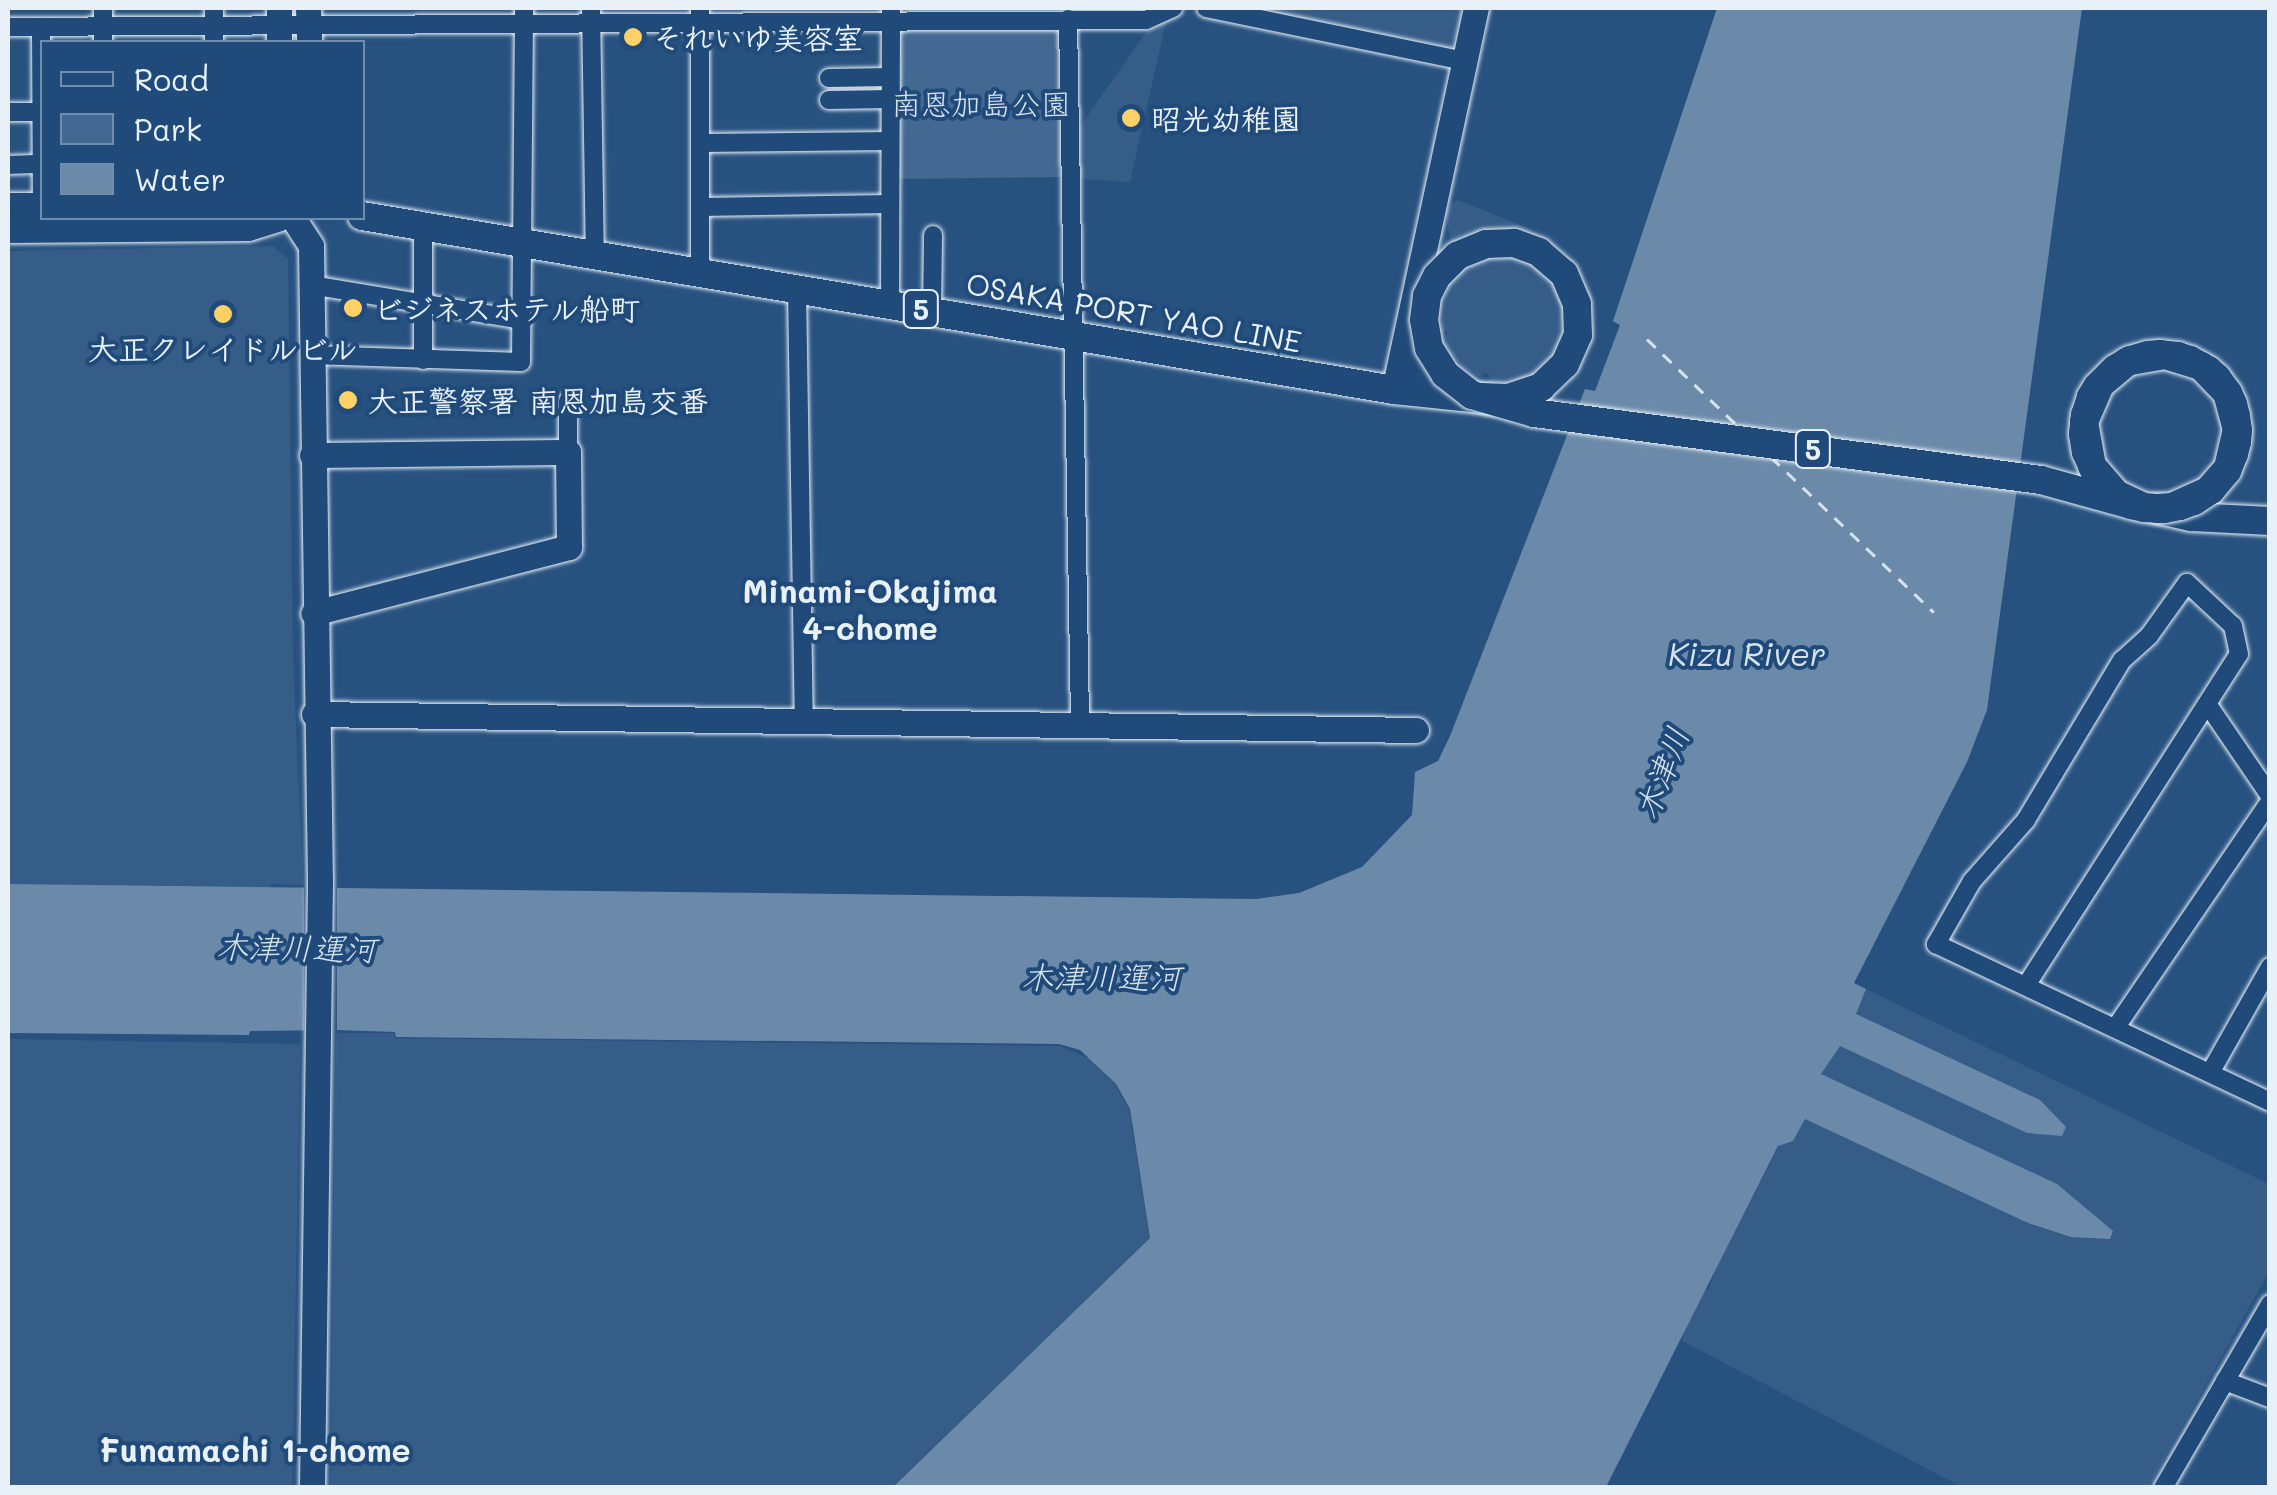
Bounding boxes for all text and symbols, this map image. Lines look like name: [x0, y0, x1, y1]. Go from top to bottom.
place label: それいゆ美容室: [653, 19, 863, 55]
marker: それいゆ美容室: [622, 26, 644, 48]
legend: [40, 40, 365, 220]
text: Road: [134, 59, 209, 99]
park label: 南恩加島公園: [891, 85, 1071, 121]
place label: 昭光幼稚園: [1151, 100, 1301, 136]
marker: 昭光幼稚園: [1120, 107, 1142, 129]
text: Park: [134, 109, 202, 149]
text: Water: [134, 159, 226, 199]
street label: OSAKA PORT YAO LINE: [964, 265, 1304, 359]
road number: 5: [901, 286, 941, 332]
place label: ビジネスホテル船町: [373, 290, 643, 326]
marker: ビジネスホテル船町: [342, 297, 364, 319]
marker: 大正クレイドルビル: [212, 303, 234, 325]
place label: 大正クレイドルビル: [88, 330, 358, 366]
place label: 大正警察署 南恩加島交番: [368, 382, 709, 418]
marker: 大正警察署 南恩加島交番: [337, 389, 359, 411]
road number: 5: [1793, 426, 1833, 472]
district label: Minami-Okajima 4-chome: [742, 572, 998, 647]
water label: Kizu River: [1668, 634, 1826, 672]
water label: 木津川: [1626, 721, 1696, 825]
water label: 木津川運河: [216, 926, 376, 968]
water label: 木津川運河: [1021, 957, 1181, 995]
district label: Funamachi 1-chome: [99, 1430, 411, 1468]

